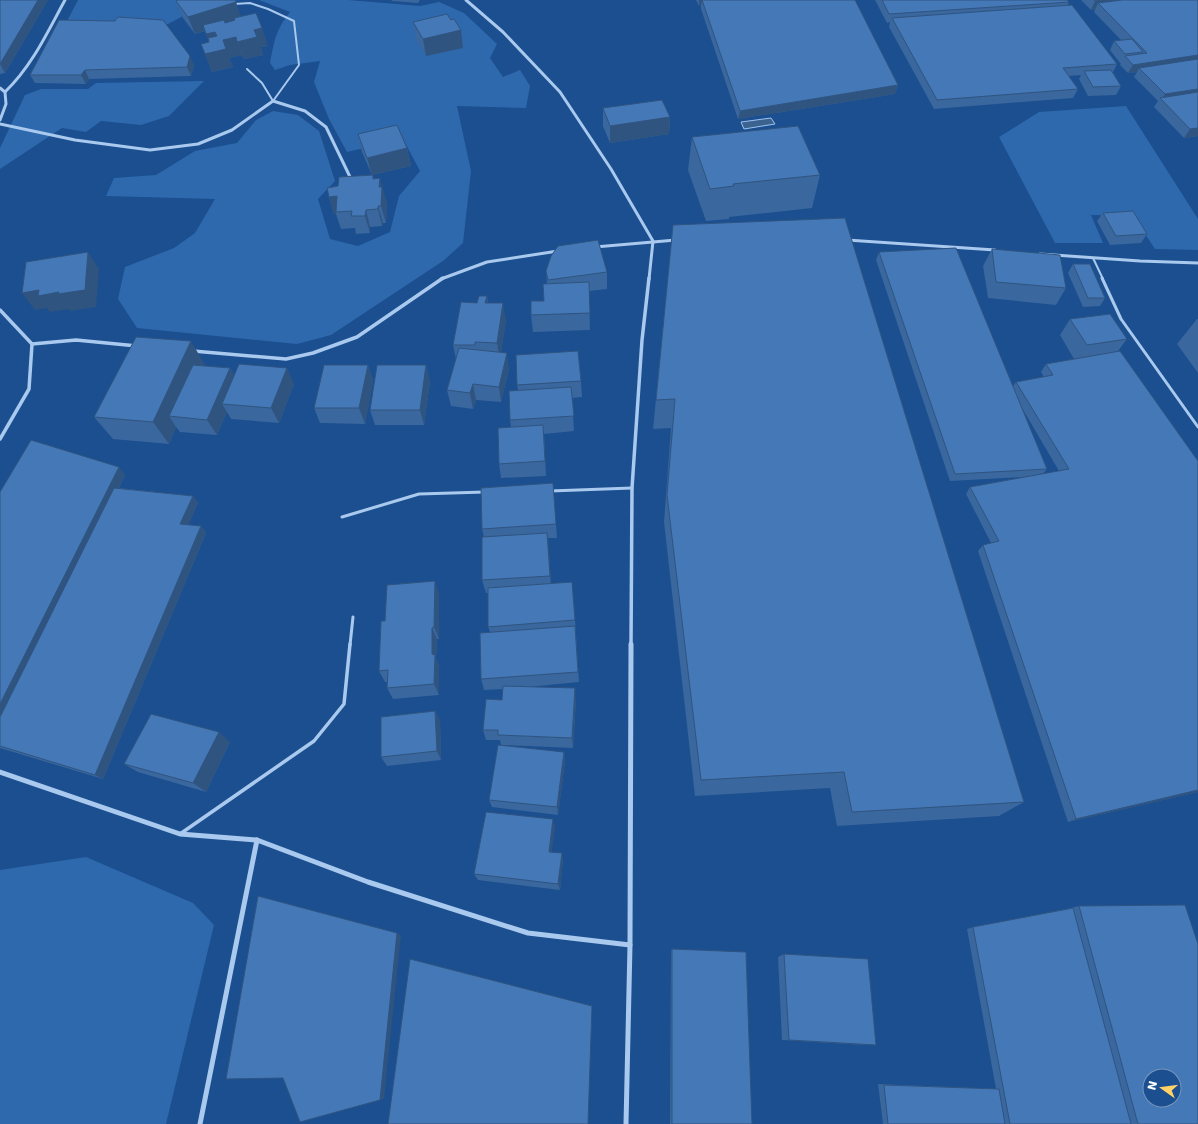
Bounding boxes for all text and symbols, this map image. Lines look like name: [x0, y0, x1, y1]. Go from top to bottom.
north arrow: [1142, 1068, 1182, 1108]
text: N: [1145, 1080, 1160, 1092]

